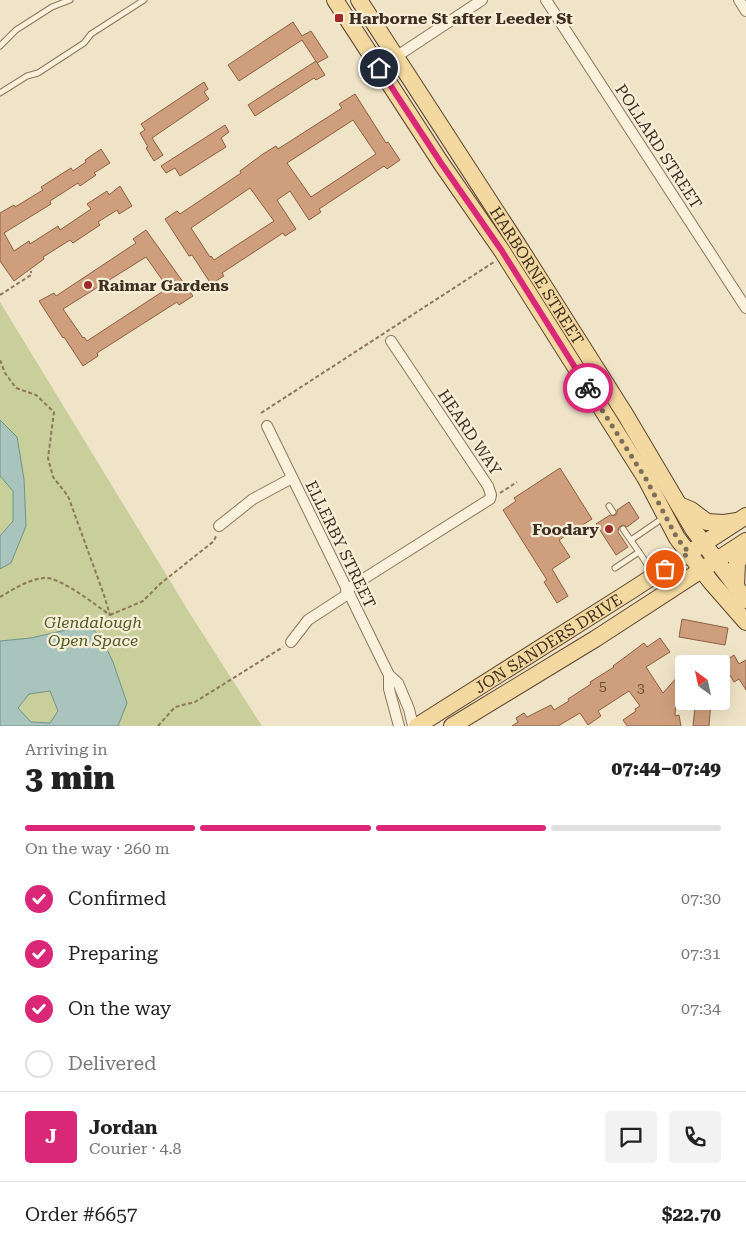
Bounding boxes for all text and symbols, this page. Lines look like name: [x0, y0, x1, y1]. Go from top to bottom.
place label: Harborne St after Leeder St: [349, 9, 573, 28]
marker: Harborne St after Leeder St: [333, 12, 345, 24]
pin: [358, 47, 400, 89]
icon: home: [365, 54, 393, 82]
street label: POLLARD STREET: [611, 80, 706, 212]
street label: HARBORNE STREET: [486, 203, 588, 349]
place label: Raimar Gardens: [98, 276, 229, 295]
marker: Raimar Gardens: [82, 279, 94, 291]
courier: [563, 363, 613, 413]
icon: bike: [574, 374, 602, 402]
street label: HEARD WAY: [434, 386, 505, 479]
street label: ELLERBY STREET: [301, 477, 380, 611]
place label: Foodary: [532, 520, 599, 539]
marker: Foodary: [603, 523, 615, 535]
pin: [644, 548, 686, 590]
icon: bag: [651, 555, 679, 583]
street label: JON SANDERS DRIVE: [471, 590, 626, 697]
park label: Glendalough Open Space: [44, 613, 142, 650]
north arrow: [675, 655, 730, 710]
map controls: [675, 655, 730, 710]
house number: 5: [599, 678, 607, 694]
house number: 3: [637, 680, 645, 696]
text: Arriving in: [25, 740, 108, 759]
text: 07:44–07:49: [612, 757, 721, 780]
text: 3 min: [25, 759, 115, 797]
text: On the way · 260 m: [25, 839, 170, 858]
icon: check: [25, 885, 53, 913]
text: Confirmed: [68, 887, 166, 910]
text: 07:30: [681, 889, 721, 908]
icon: check: [25, 940, 53, 968]
text: Preparing: [68, 942, 158, 965]
text: 07:31: [681, 944, 721, 963]
icon: check: [25, 995, 53, 1023]
text: On the way: [68, 997, 171, 1020]
text: 07:34: [681, 999, 721, 1018]
text: Delivered: [68, 1052, 156, 1075]
button: chat: [605, 1111, 657, 1163]
button: phone: [669, 1111, 721, 1163]
text: Jordan: [89, 1116, 158, 1139]
text: J: [45, 1125, 57, 1148]
text: Courier · 4.8: [89, 1139, 182, 1158]
text: Order #6657: [25, 1203, 137, 1226]
text: $22.70: [662, 1203, 721, 1226]

